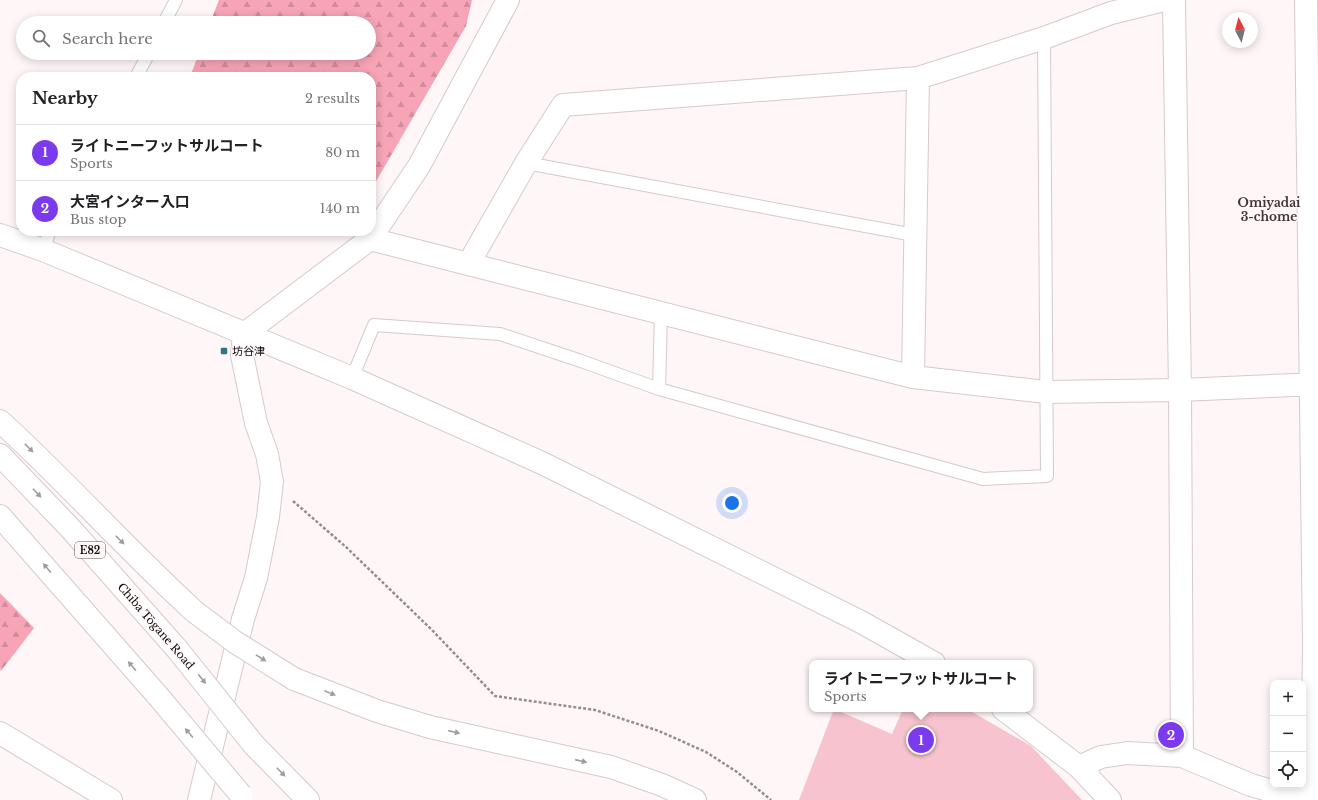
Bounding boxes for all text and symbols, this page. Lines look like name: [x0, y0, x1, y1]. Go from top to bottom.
north arrow: [1222, 12, 1258, 48]
search box: [16, 16, 376, 60]
icon: search: [30, 27, 52, 49]
text: Search here: [62, 29, 153, 48]
text: Nearby: [32, 88, 98, 109]
text: 2 results: [305, 90, 360, 107]
text: ライトニーフットサルコート: [70, 136, 264, 155]
text: 1: [42, 144, 48, 161]
text: 80 m: [325, 144, 360, 161]
text: Sports: [70, 155, 113, 172]
text: 大宮インター入口: [70, 192, 190, 211]
district label: Omiyadai 3-chome: [1238, 195, 1301, 224]
text: 2: [41, 200, 49, 217]
text: 140 m: [320, 200, 360, 217]
text: Bus stop: [70, 211, 126, 228]
place label: 坊谷津: [232, 344, 265, 358]
marker: 坊谷津: [219, 346, 229, 356]
one-way arrow: [24, 443, 34, 453]
one-way arrow: [32, 488, 42, 498]
your location: [722, 493, 742, 513]
one-way arrow: [115, 535, 125, 545]
road number: E82: [75, 542, 105, 558]
one-way arrow: [43, 562, 52, 573]
street label: Chiba Tōgane Road: [115, 580, 198, 673]
one-way arrow: [256, 655, 267, 662]
popup: [809, 660, 1033, 712]
one-way arrow: [128, 661, 137, 671]
text: ライトニーフットサルコート: [824, 669, 1018, 688]
one-way arrow: [197, 674, 206, 685]
map controls: [1270, 680, 1306, 788]
button: +: [1270, 680, 1306, 716]
text: Sports: [824, 688, 867, 705]
one-way arrow: [324, 691, 336, 697]
button: −: [1270, 716, 1306, 752]
pin: 2: [1158, 720, 1184, 750]
pin: 1: [908, 725, 934, 755]
one-way arrow: [185, 728, 194, 738]
one-way arrow: [448, 729, 460, 735]
button: locate: [1270, 752, 1306, 788]
one-way arrow: [574, 758, 587, 764]
one-way arrow: [276, 767, 286, 777]

